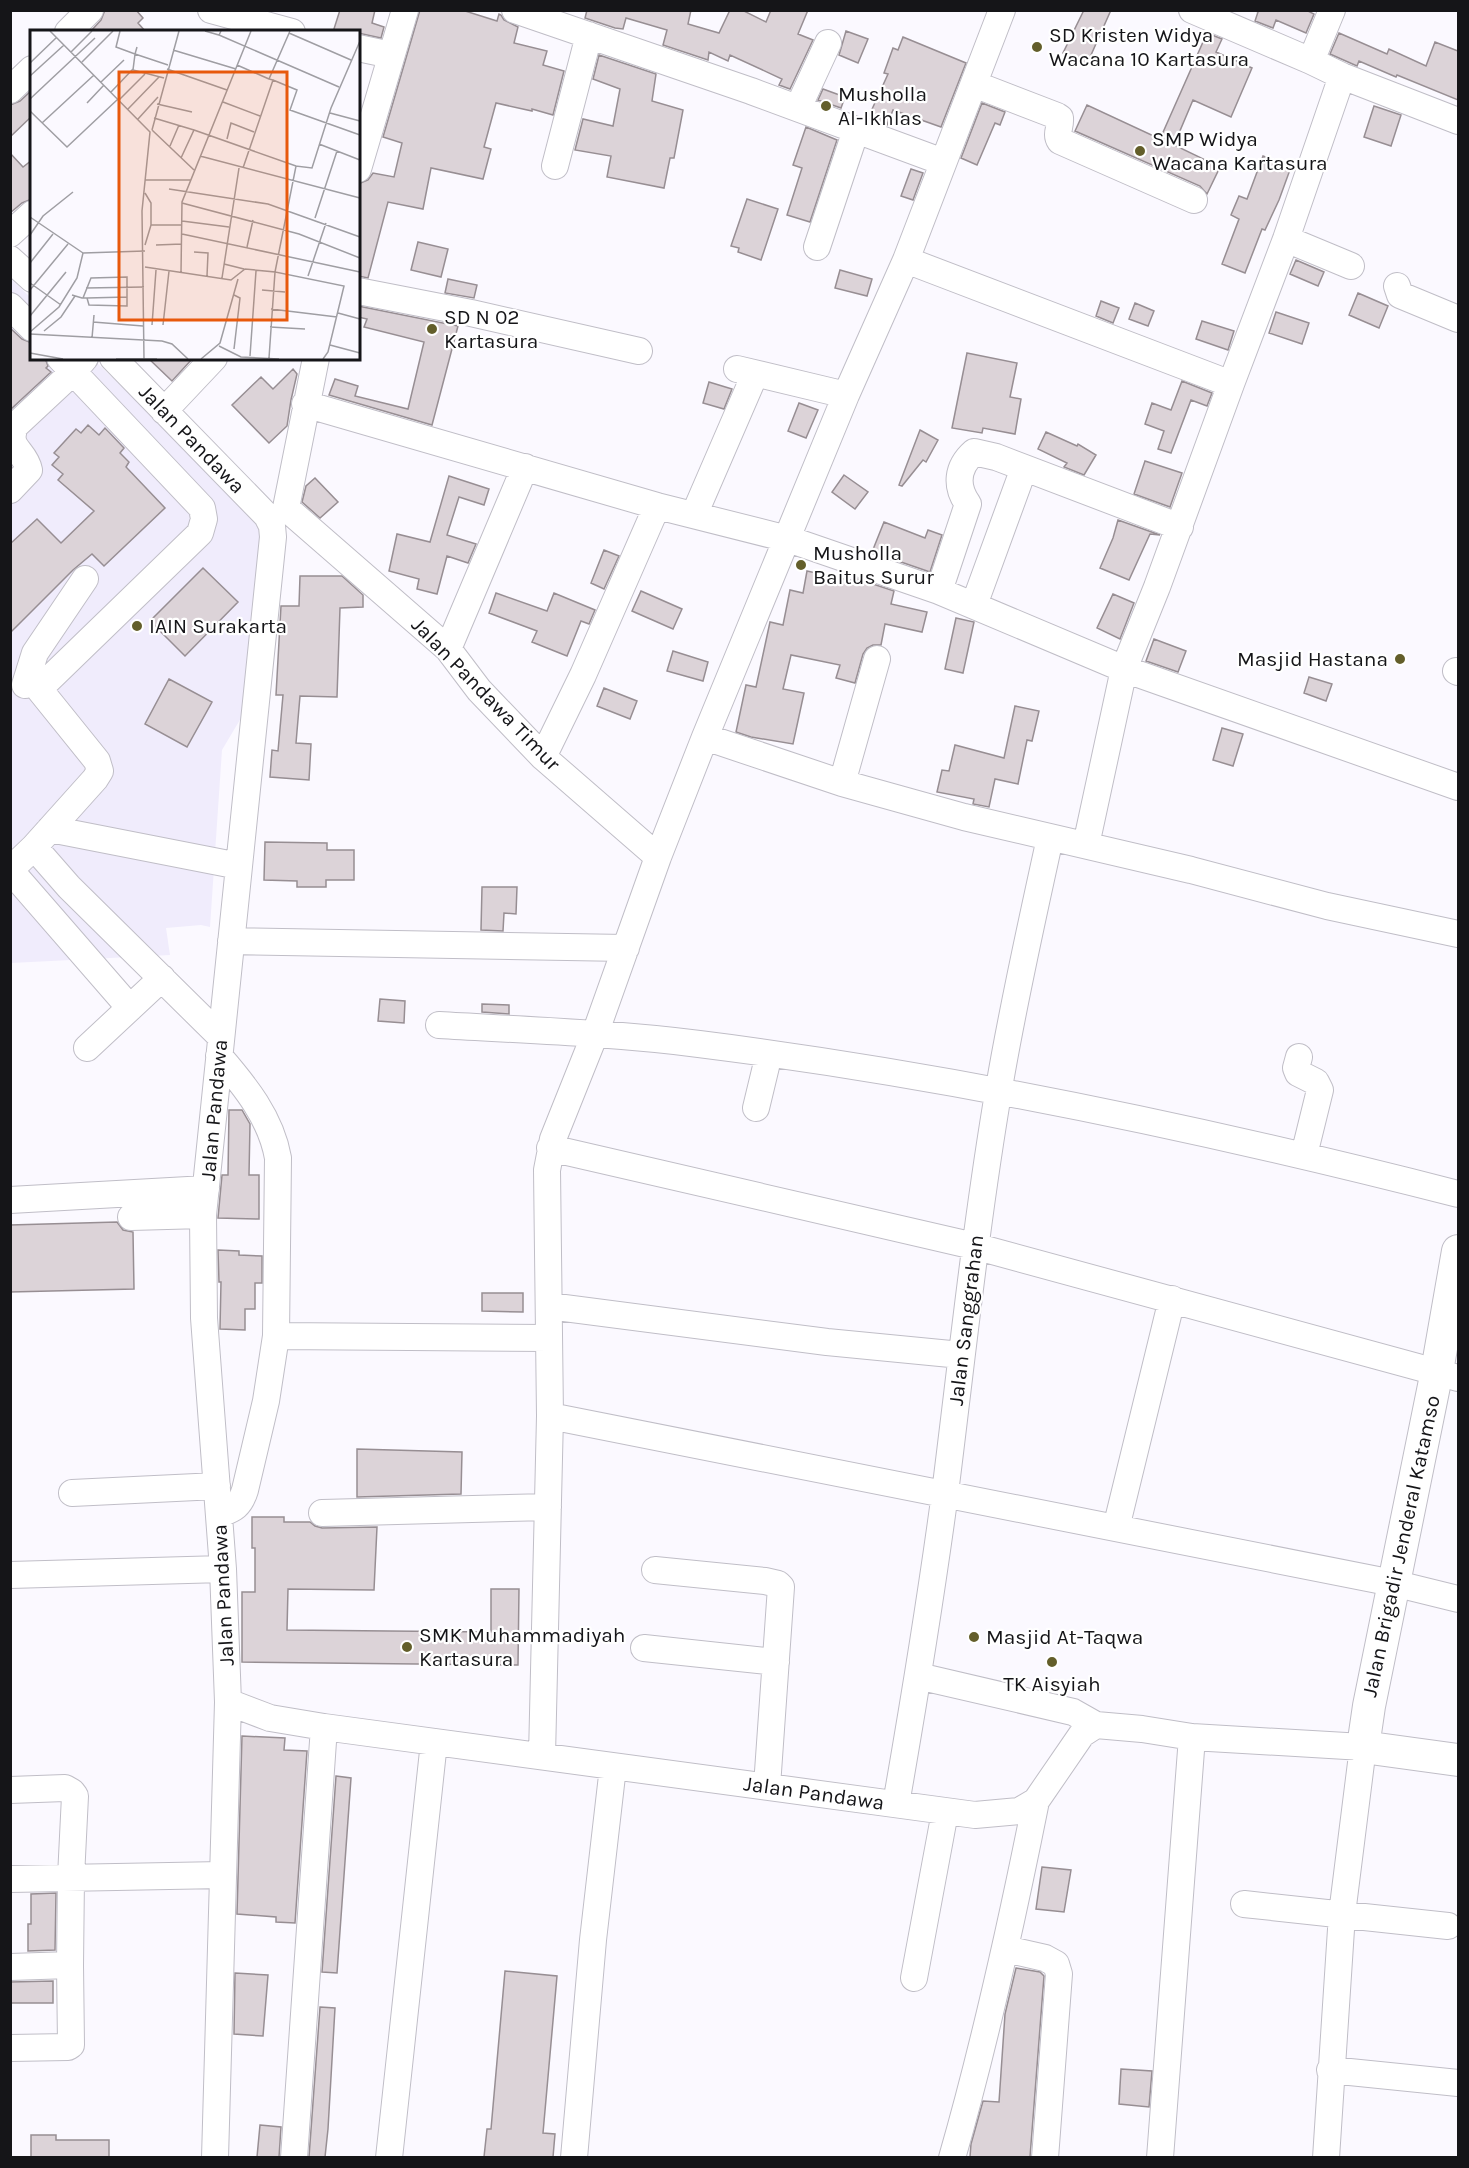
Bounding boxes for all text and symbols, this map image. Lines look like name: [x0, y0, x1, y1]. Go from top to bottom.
place label: SD Kristen Widya Wacana 10 Kartasura: [1049, 23, 1249, 71]
inset map: [30, 30, 360, 360]
marker: SD Kristen Widya Wacana 10 Kartasura: [1030, 40, 1044, 54]
place label: Musholla Al-Ikhlas: [838, 82, 927, 130]
marker: Musholla Al-Ikhlas: [819, 99, 833, 113]
place label: SMP Widya Wacana Kartasura: [1152, 127, 1328, 175]
marker: SMP Widya Wacana Kartasura: [1133, 144, 1147, 158]
place label: SD N 02 Kartasura: [444, 305, 538, 353]
marker: SD N 02 Kartasura: [425, 322, 439, 336]
street label: Jalan Pandawa: [134, 380, 250, 498]
place label: Musholla Baitus Surur: [813, 541, 934, 589]
marker: Musholla Baitus Surur: [794, 558, 808, 572]
street label: Jalan Pandawa Timur: [407, 612, 566, 776]
place label: IAIN Surakarta: [149, 614, 287, 638]
marker: IAIN Surakarta: [130, 619, 144, 633]
place label: Masjid Hastana: [1237, 647, 1388, 671]
marker: Masjid Hastana: [1393, 652, 1407, 666]
street label: Jalan Pandawa: [196, 1038, 232, 1182]
street label: Jalan Sanggrahan: [944, 1233, 988, 1407]
street label: Jalan Brigadir Jenderal Katamso: [1357, 1393, 1445, 1699]
street label: Jalan Pandawa: [207, 1524, 239, 1666]
place label: SMK Muhammadiyah Kartasura: [419, 1623, 626, 1671]
place label: Masjid At-Taqwa: [986, 1625, 1143, 1649]
marker: Masjid At-Taqwa: [967, 1630, 981, 1644]
marker: SMK Muhammadiyah Kartasura: [400, 1640, 414, 1654]
marker: TK Aisyiah: [1045, 1655, 1059, 1669]
place label: TK Aisyiah: [1003, 1672, 1101, 1696]
street label: Jalan Pandawa: [742, 1771, 886, 1815]

